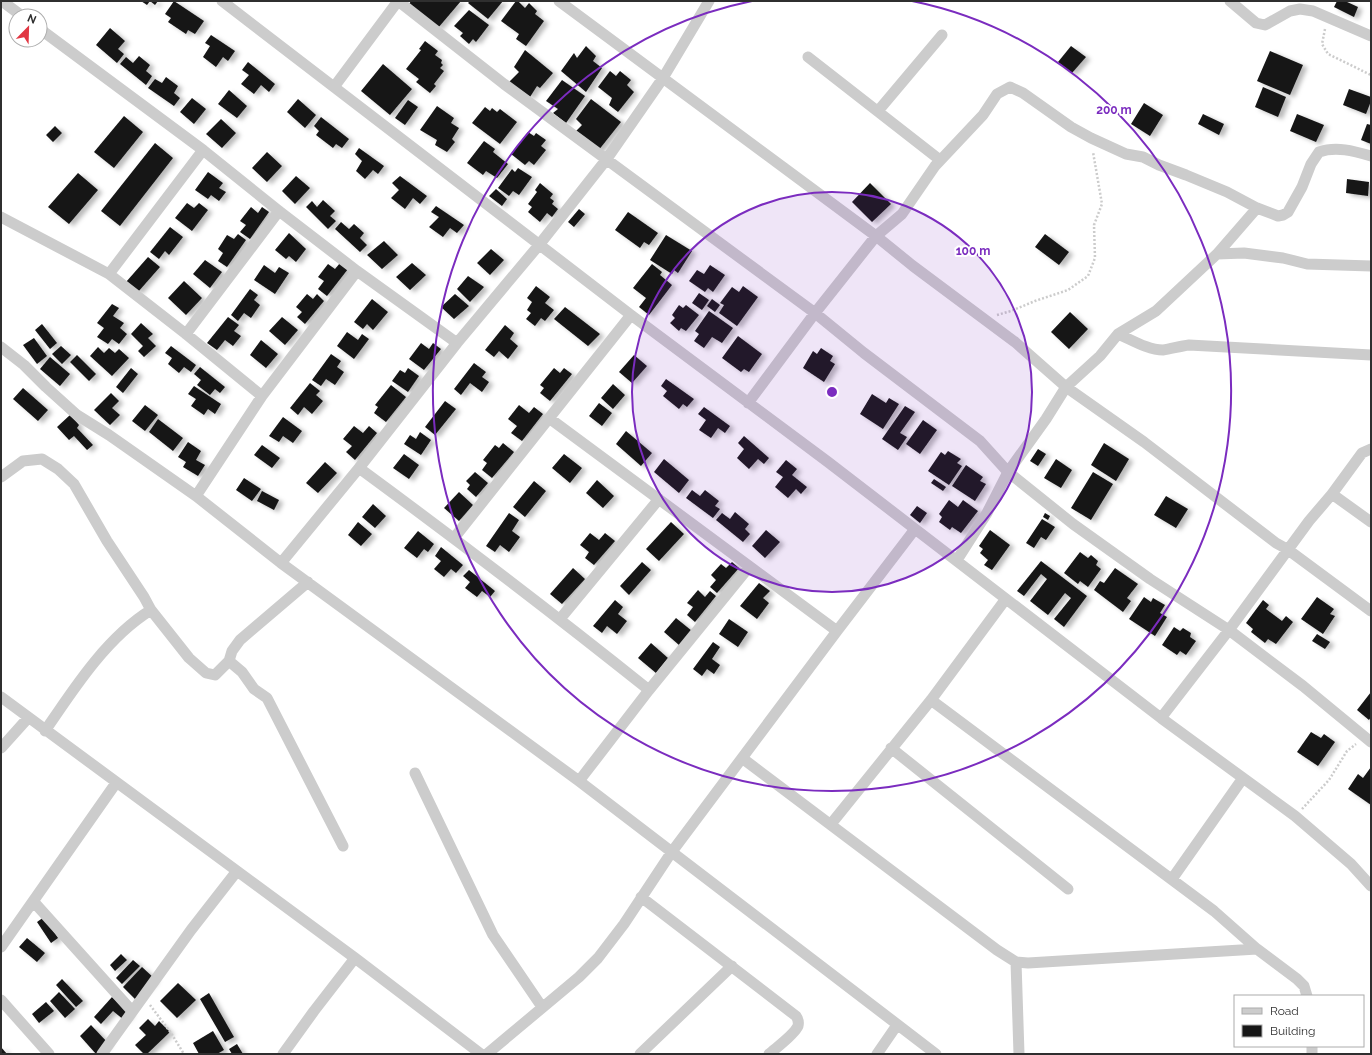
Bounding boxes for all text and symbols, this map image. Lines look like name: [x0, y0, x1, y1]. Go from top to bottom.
north arrow: [8, 8, 48, 48]
text: N: [25, 12, 38, 27]
text: 200 m: [1096, 103, 1132, 117]
text: 100 m: [956, 244, 990, 258]
centre of rings: [825, 385, 839, 399]
legend: [1234, 995, 1364, 1047]
text: Road: [1270, 1004, 1299, 1018]
text: Building: [1270, 1024, 1316, 1038]

